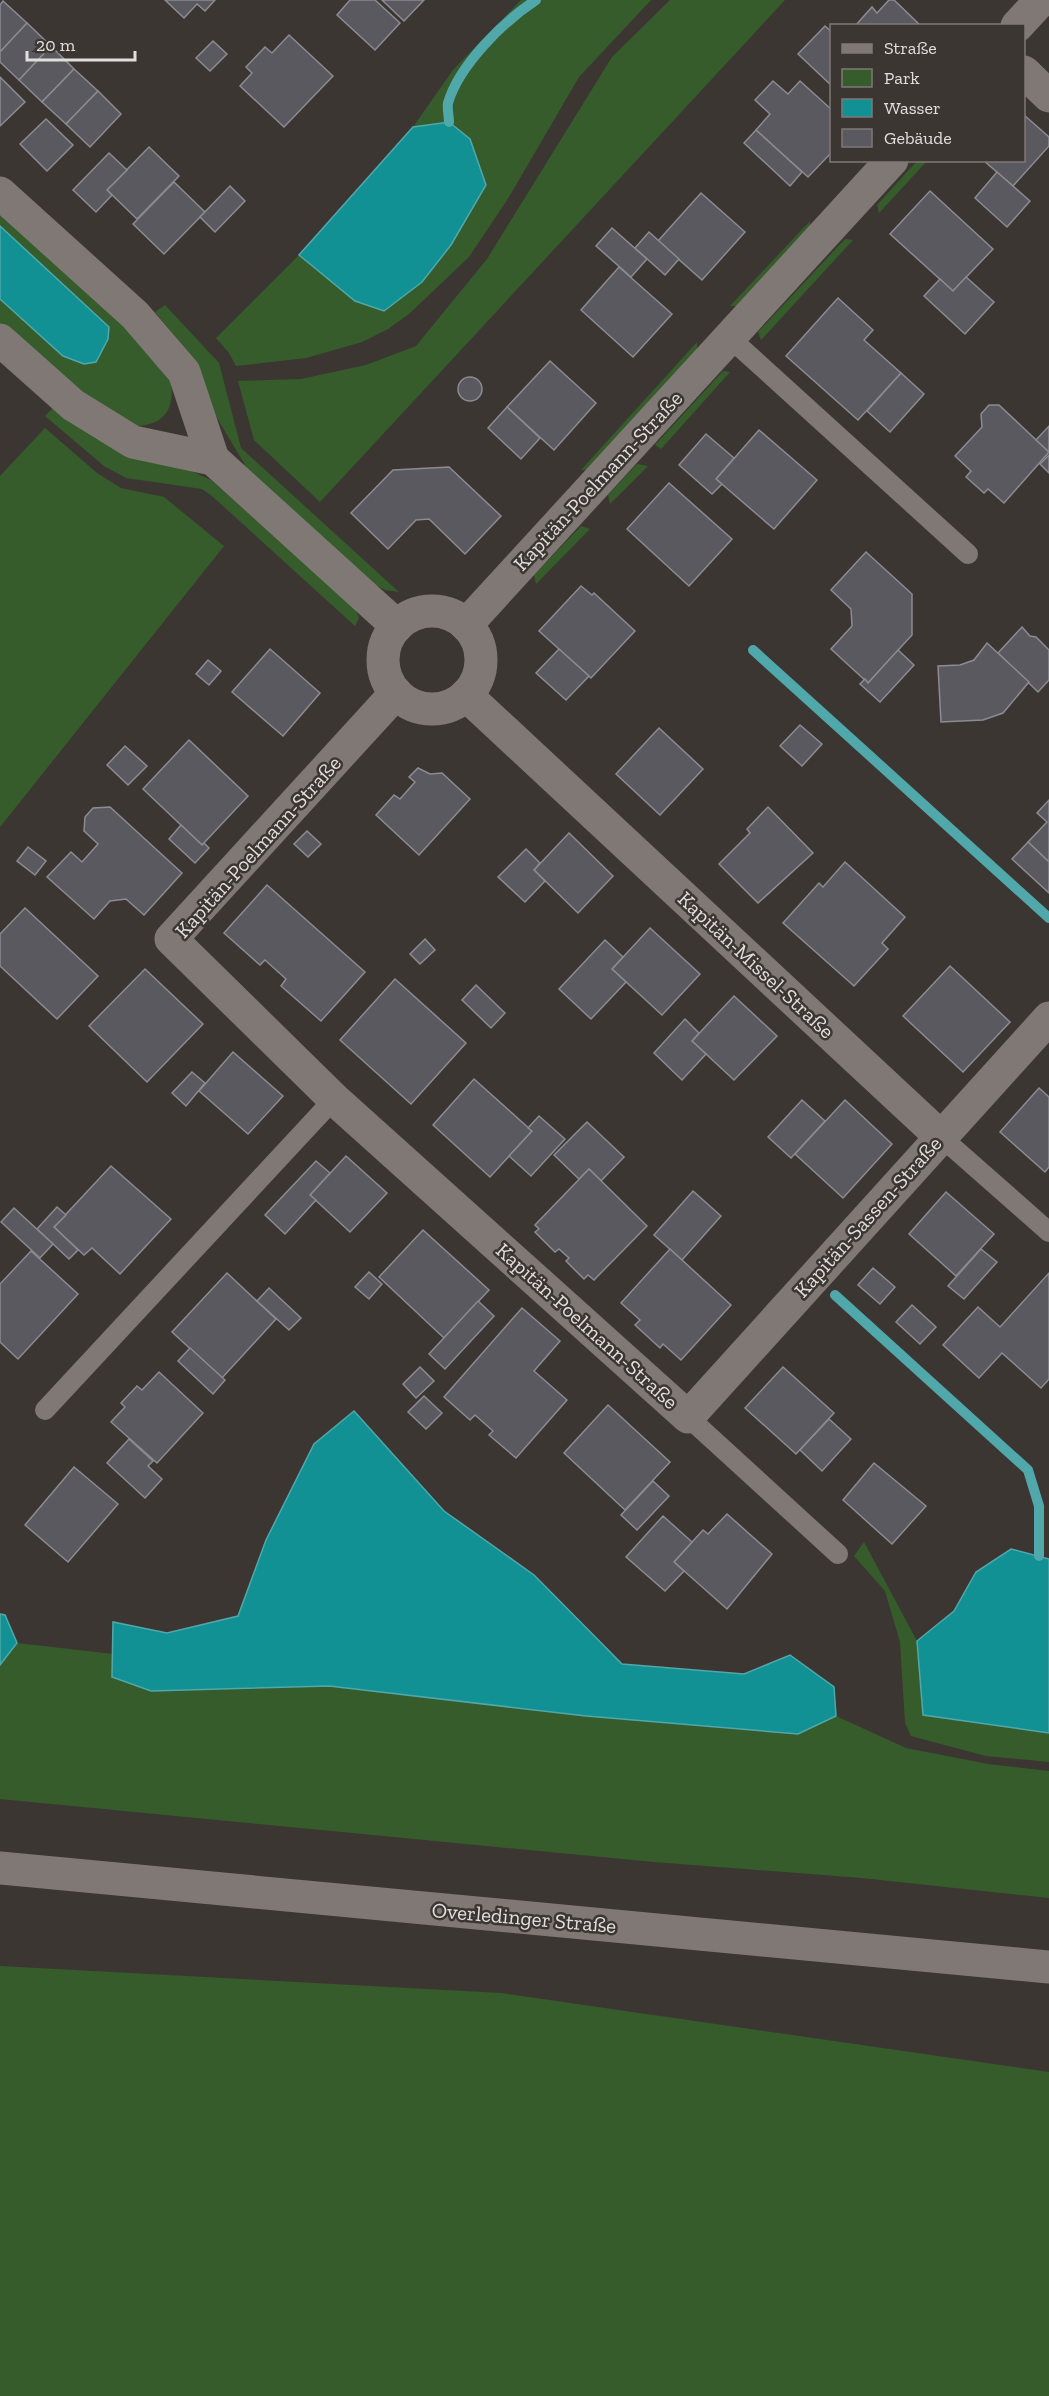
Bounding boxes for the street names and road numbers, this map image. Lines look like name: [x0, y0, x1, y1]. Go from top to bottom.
street label: Kapitän-Poelmann-Straße: [508, 386, 687, 576]
street label: Kapitän-Poelmann-Straße: [169, 750, 346, 943]
street label: Kapitän-Missel-Straße: [673, 886, 840, 1044]
street label: Kapitän-Sassen-Straße: [789, 1131, 947, 1302]
street label: Kapitän-Poelmann-Straße: [491, 1237, 684, 1414]
street label: Overledinger Straße: [431, 1897, 618, 1938]

